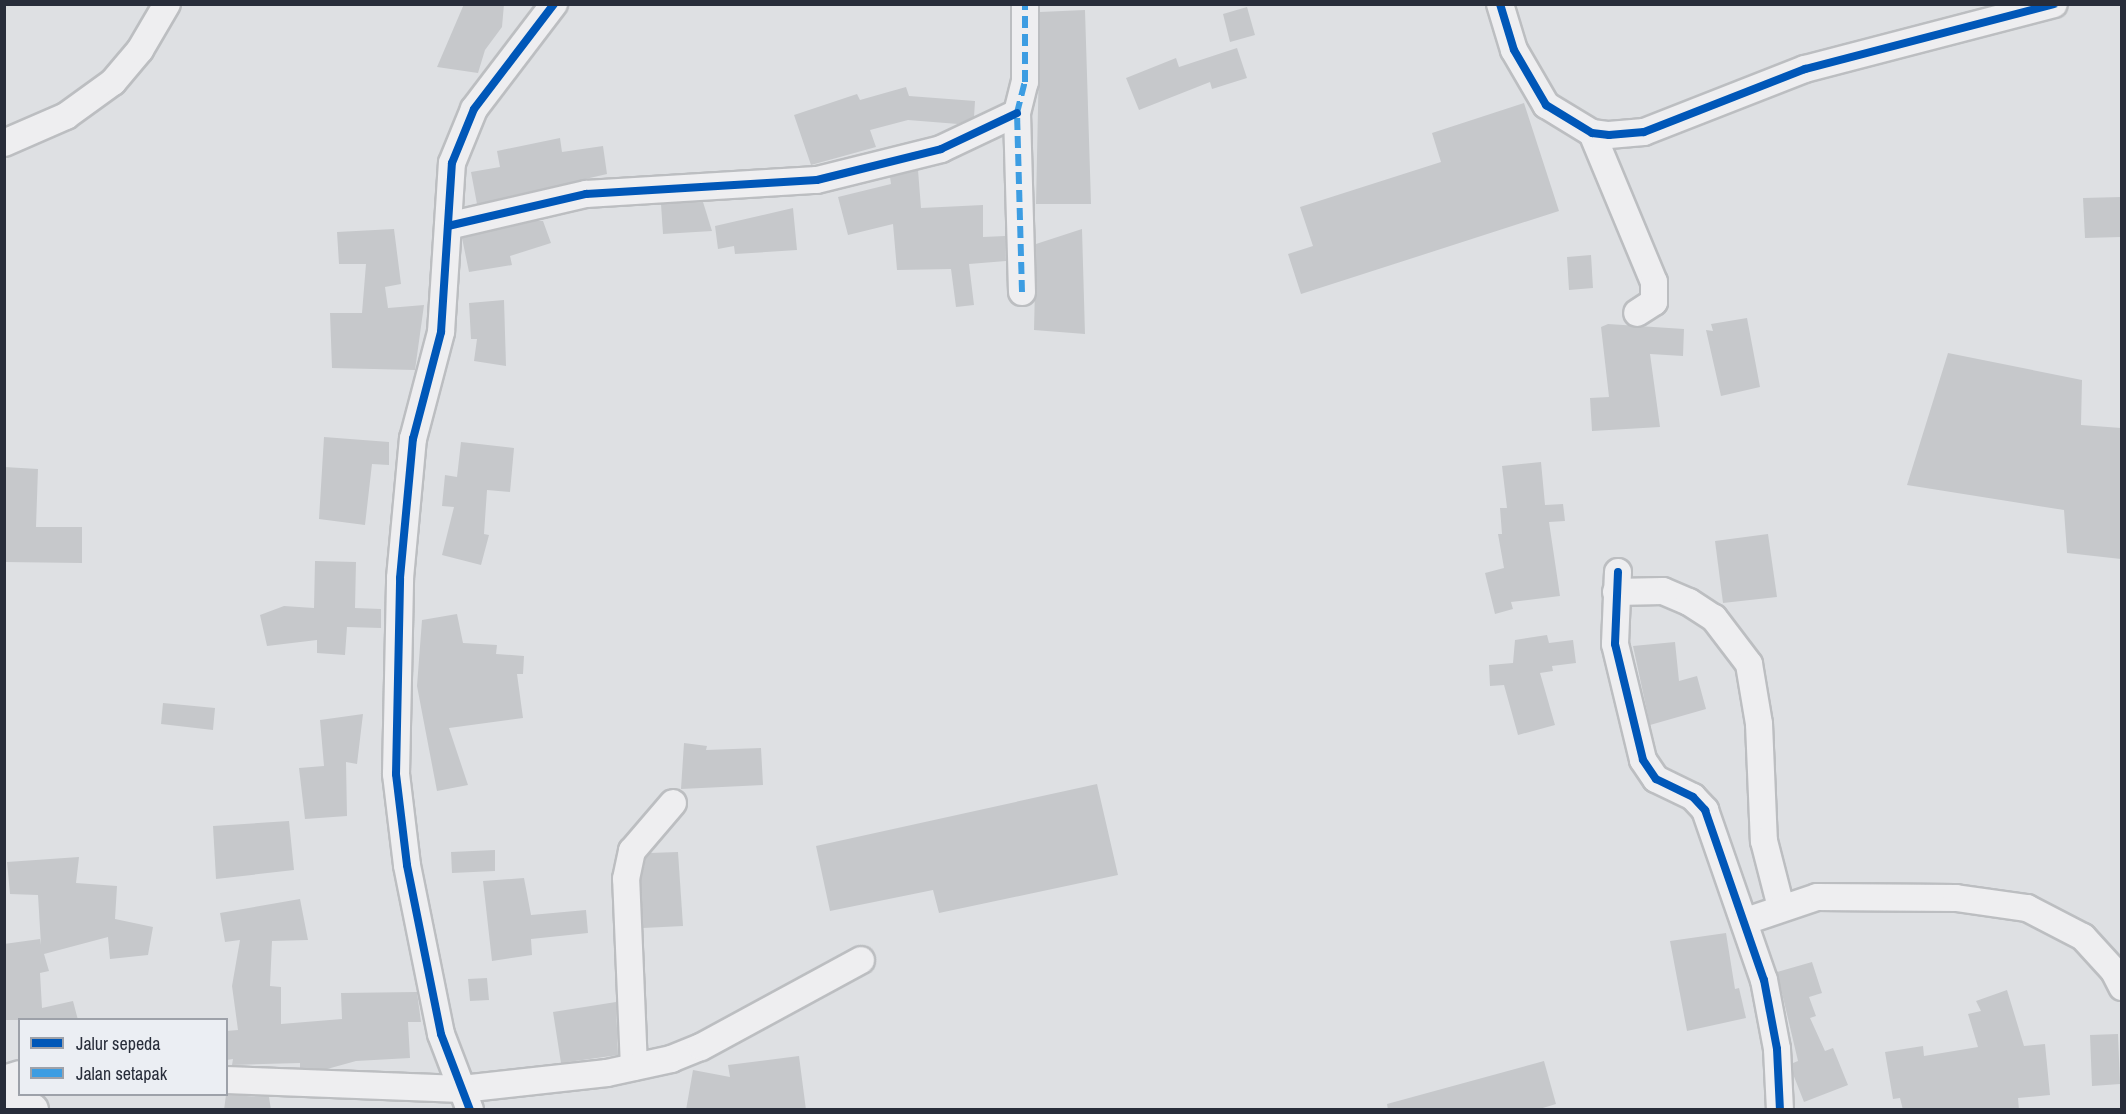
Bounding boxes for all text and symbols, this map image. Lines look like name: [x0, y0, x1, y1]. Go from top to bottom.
legend: [18, 1018, 228, 1096]
text: Jalur sepeda: [76, 1031, 161, 1056]
text: Jalan setapak: [76, 1061, 167, 1086]

